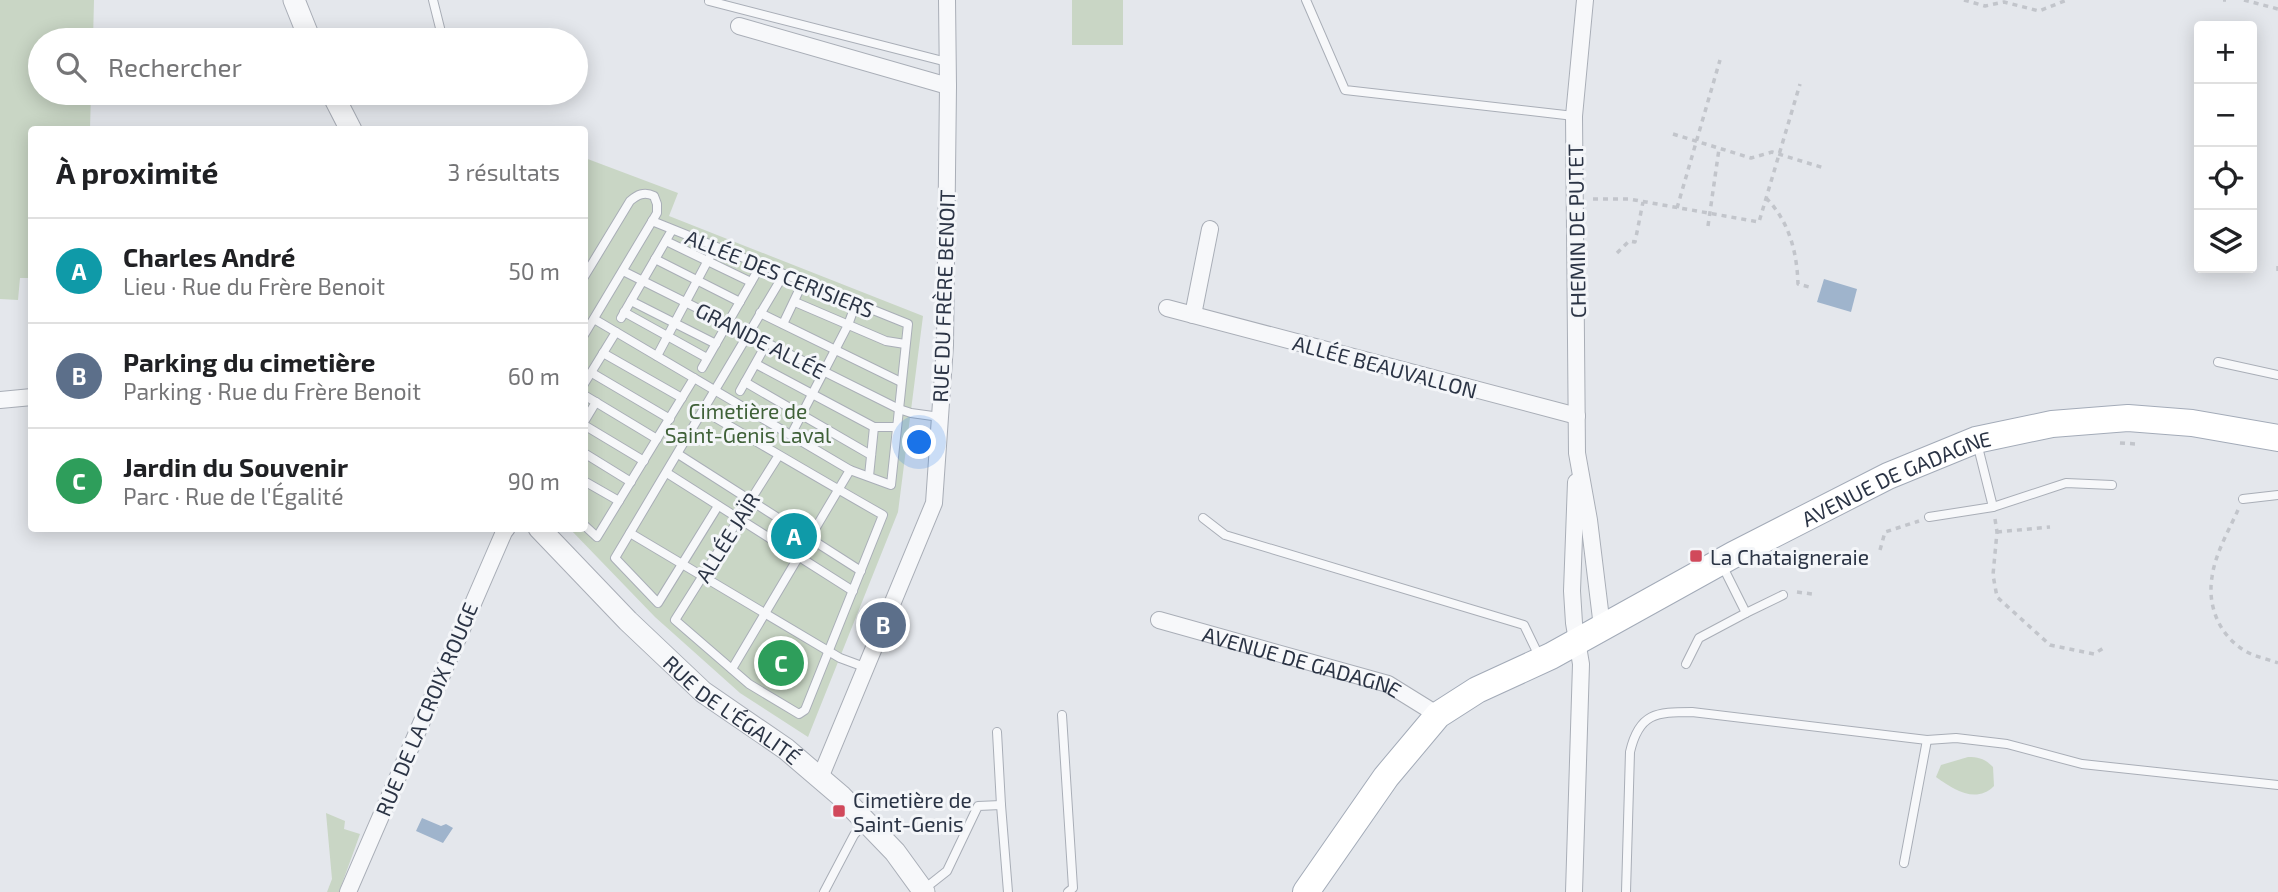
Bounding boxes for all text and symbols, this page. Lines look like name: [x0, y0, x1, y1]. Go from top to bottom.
map controls: [2194, 21, 2257, 273]
button: +: [2194, 21, 2257, 84]
search box: [28, 28, 588, 105]
icon: search: [52, 48, 90, 86]
text: Rechercher: [108, 51, 242, 82]
button: −: [2194, 84, 2257, 147]
street label: CHEMIN DE PUTET: [1562, 144, 1590, 318]
button: locate: [2194, 147, 2257, 210]
text: À proximité: [56, 154, 218, 190]
text: 3 résultats: [448, 158, 560, 186]
street label: RUE DU FRÈRE BENOIT: [927, 189, 959, 403]
button: layers: [2194, 210, 2257, 273]
street label: ALLÉE DES CERISIERS: [682, 224, 878, 322]
text: Charles André: [123, 241, 296, 272]
text: A: [71, 257, 87, 285]
text: 50 m: [509, 257, 560, 285]
text: Lieu · Rue du Frère Benoit: [123, 272, 385, 300]
street label: GRANDE ALLÉE: [692, 297, 830, 383]
street label: ALLÉE BEAUVALLON: [1290, 329, 1480, 403]
text: Parking du cimetière: [123, 346, 376, 377]
text: B: [72, 362, 86, 390]
text: 60 m: [508, 362, 560, 390]
text: Parking · Rue du Frère Benoit: [123, 377, 421, 405]
park label: Cimetière de Saint-Genis Laval: [665, 398, 832, 447]
your location: [902, 425, 936, 459]
street label: AVENUE DE GADAGNE: [1797, 425, 1993, 531]
text: Jardin du Souvenir: [123, 451, 348, 482]
text: C: [72, 467, 86, 495]
text: 90 m: [508, 467, 560, 495]
text: Parc · Rue de l'Égalité: [123, 482, 343, 510]
street label: ALLÉE JAÏR: [690, 487, 764, 587]
pin: A: [771, 510, 817, 562]
place label: La Chataigneraie: [1710, 544, 1869, 569]
marker: La Chataigneraie: [1688, 548, 1704, 564]
street label: RUE DE LA CROIX ROUGE: [370, 598, 482, 820]
pin: B: [860, 599, 906, 651]
street label: AVENUE DE GADAGNE: [1200, 620, 1406, 702]
pin: C: [758, 637, 804, 689]
street label: RUE DE L'ÉGALITÉ: [659, 649, 806, 769]
place label: Cimetière de Saint-Genis: [853, 787, 972, 836]
marker: Cimetière de Saint-Genis: [831, 803, 847, 819]

